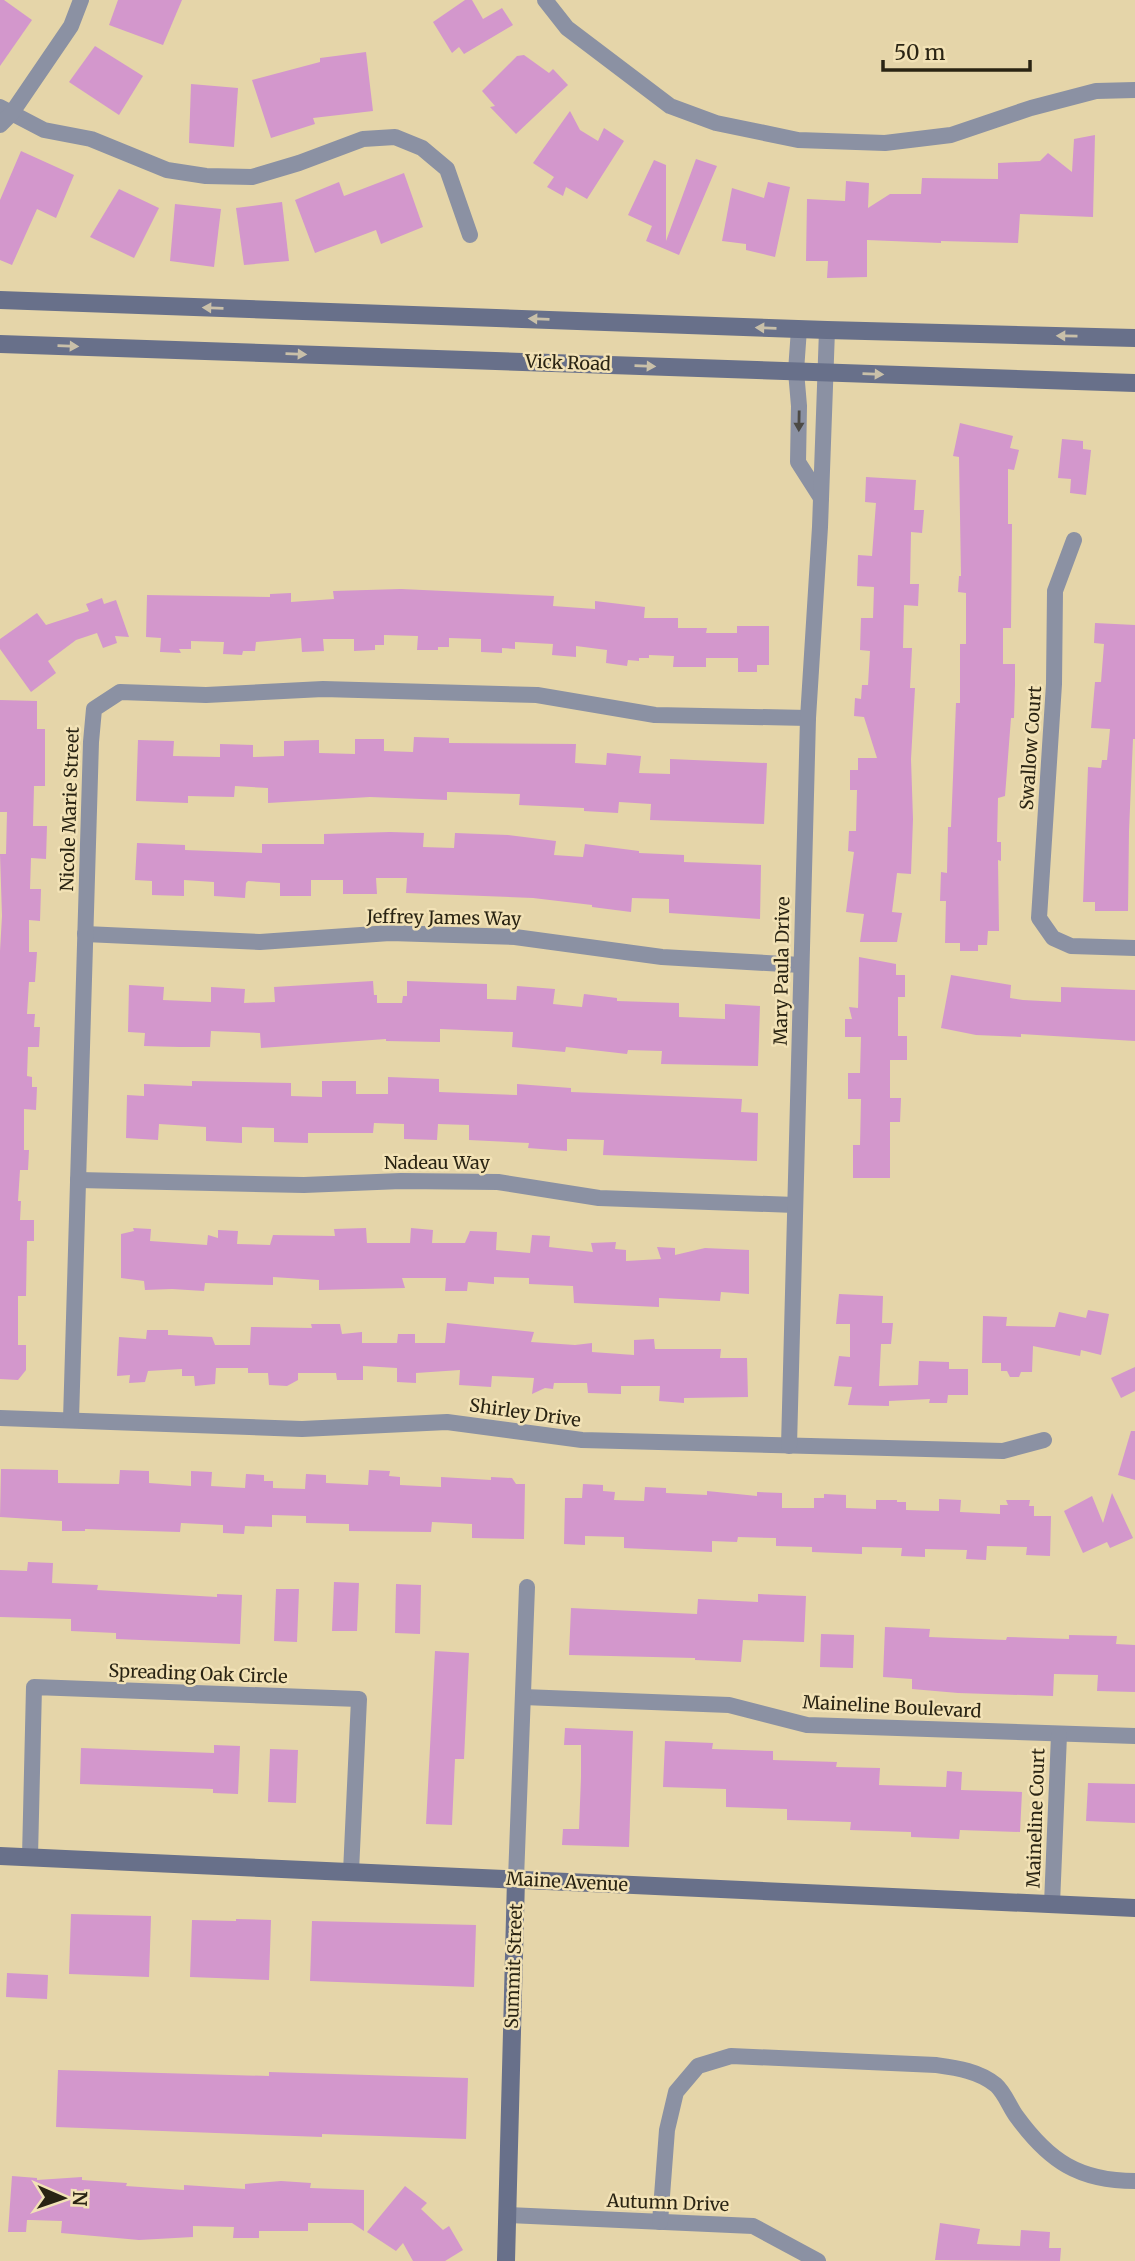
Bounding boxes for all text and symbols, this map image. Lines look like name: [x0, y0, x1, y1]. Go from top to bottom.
scale bar: [883, 28, 1030, 72]
text: 50 m: [894, 39, 945, 66]
one-way arrow: [202, 302, 224, 313]
one-way arrow: [527, 314, 549, 325]
one-way arrow: [755, 322, 777, 333]
one-way arrow: [1056, 330, 1078, 342]
one-way arrow: [57, 341, 79, 352]
one-way arrow: [285, 348, 307, 360]
street label: Vick Road: [524, 349, 611, 375]
one-way arrow: [635, 360, 657, 372]
one-way arrow: [862, 368, 884, 379]
one-way arrow: [793, 411, 805, 433]
street label: Swallow Court: [1015, 685, 1046, 811]
street label: Nicole Marie Street: [55, 726, 84, 892]
street label: Mary Paula Drive: [769, 896, 794, 1046]
street label: Jeffrey James Way: [365, 905, 522, 930]
street label: Nadeau Way: [384, 1151, 490, 1174]
street label: Shirley Drive: [468, 1393, 582, 1432]
street label: Spreading Oak Circle: [108, 1659, 288, 1688]
street label: Maineline Boulevard: [802, 1690, 982, 1723]
street label: Maineline Court: [1022, 1748, 1049, 1888]
street label: Maine Avenue: [505, 1867, 629, 1896]
street label: Summit Street: [500, 1903, 527, 2029]
north arrow: [28, 2163, 98, 2233]
street label: Autumn Drive: [605, 2189, 730, 2216]
text: N: [68, 2191, 92, 2207]

